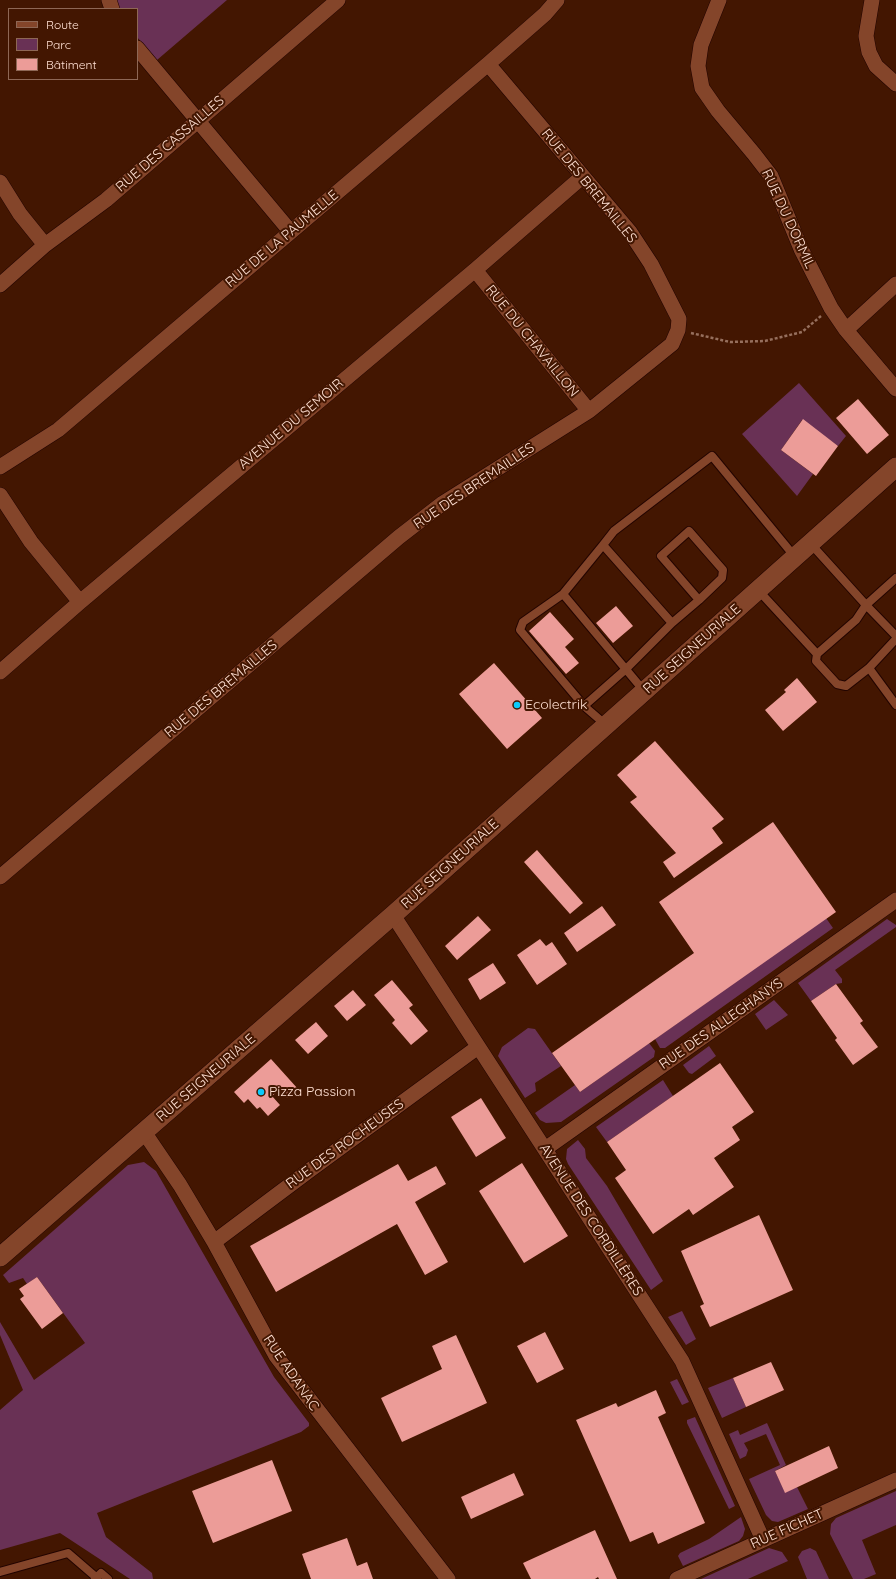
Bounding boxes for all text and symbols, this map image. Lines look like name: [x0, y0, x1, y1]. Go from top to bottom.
legend: [8, 8, 138, 80]
text: Route: [46, 17, 79, 32]
text: Parc: [46, 37, 71, 52]
text: Bâtiment: [46, 57, 96, 72]
street label: RUE DES CASSAILLES: [112, 92, 228, 196]
street label: RUE DES BREMAILLES: [538, 126, 640, 246]
street label: RUE DU DORMIL: [758, 167, 818, 271]
street label: RUE DE LA PAUMELLE: [222, 187, 342, 291]
street label: RUE DU CHAVAILLON: [482, 282, 582, 400]
street label: AVENUE DU SEMOIR: [235, 375, 347, 473]
street label: RUE DES BREMAILLES: [410, 439, 538, 533]
street label: RUE SEIGNEURIALE: [640, 601, 744, 697]
street label: RUE DES BREMAILLES: [161, 637, 281, 741]
place label: Ecolectrik: [525, 697, 587, 713]
marker: Ecolectrik: [512, 700, 522, 710]
street label: RUE SEIGNEURIALE: [398, 816, 502, 912]
street label: RUE DES ALLEGHANYS: [656, 975, 786, 1073]
street label: RUE SEIGNEURIALE: [153, 1030, 259, 1126]
place label: Pizza Passion: [269, 1084, 355, 1100]
marker: Pizza Passion: [256, 1087, 266, 1097]
street label: RUE DES ROCHEUSES: [283, 1096, 407, 1192]
street label: AVENUE DES CORDILLÈRES: [536, 1141, 646, 1299]
street label: RUE ADANAC: [260, 1332, 322, 1414]
street label: RUE FICHET: [748, 1505, 826, 1553]

